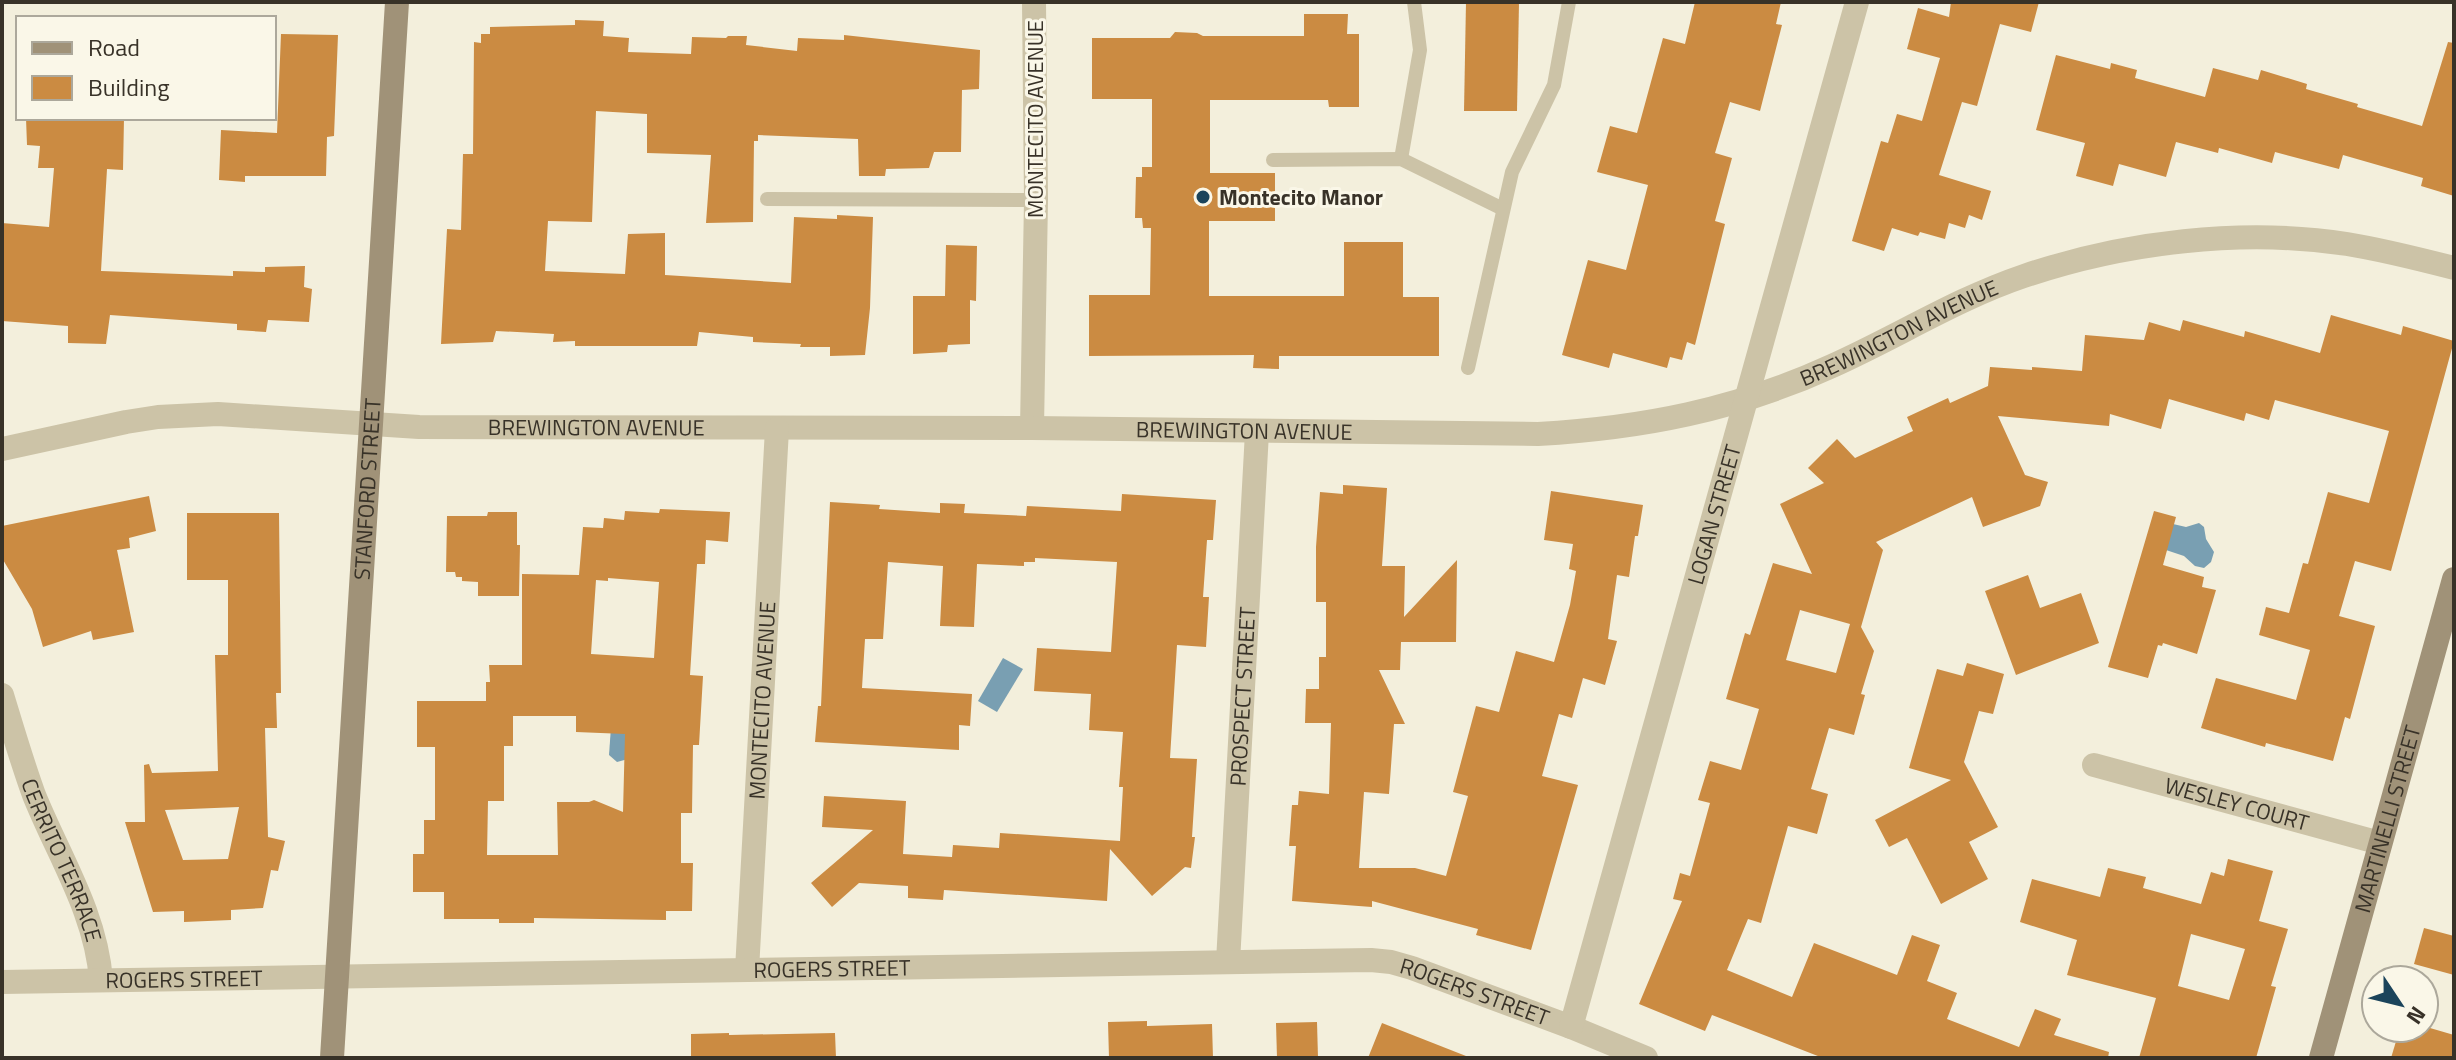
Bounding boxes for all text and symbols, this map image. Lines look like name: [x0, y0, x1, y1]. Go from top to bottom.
legend: [16, 16, 276, 120]
street label: MONTECITO AVENUE: [1018, 20, 1052, 218]
text: Road: [88, 29, 140, 65]
text: Building: [88, 69, 170, 105]
place label: Montecito Manor: [1219, 180, 1383, 214]
marker: Montecito Manor: [1194, 188, 1212, 206]
street label: BREWINGTON AVENUE: [1794, 270, 2003, 395]
street label: STANFORD STREET: [344, 397, 390, 581]
street label: BREWINGTON AVENUE: [488, 410, 705, 444]
street label: BREWINGTON AVENUE: [1136, 412, 1353, 449]
street label: LOGAN STREET: [1678, 440, 1750, 589]
street label: MONTECITO AVENUE: [739, 601, 784, 800]
street label: PROSPECT STREET: [1221, 605, 1264, 787]
street label: MARTINELLI STREET: [2345, 721, 2430, 917]
street label: WESLEY COURT: [2161, 768, 2313, 840]
street label: CERRITO TERRACE: [12, 774, 111, 946]
street label: ROGERS STREET: [1396, 948, 1555, 1035]
street label: ROGERS STREET: [753, 950, 911, 987]
street label: ROGERS STREET: [105, 961, 263, 997]
north arrow: [2360, 964, 2440, 1044]
text: N: [2398, 999, 2435, 1031]

